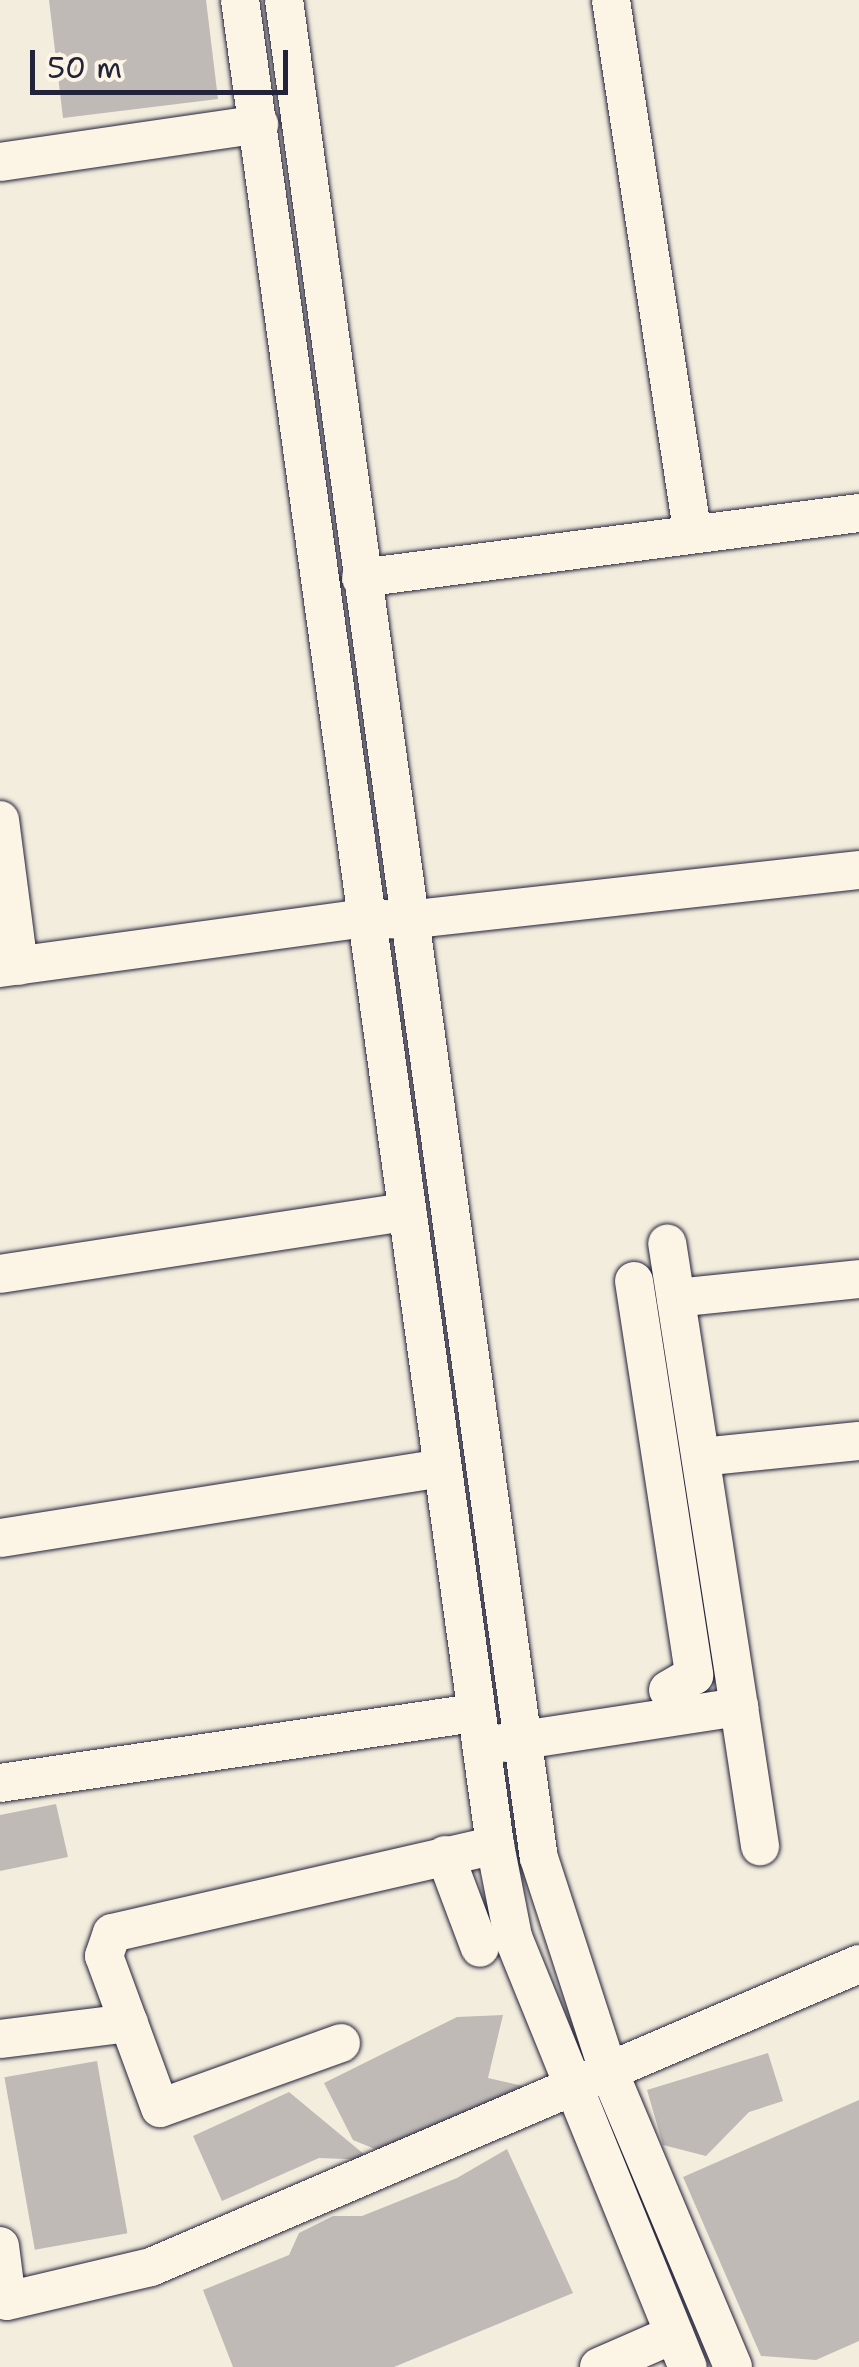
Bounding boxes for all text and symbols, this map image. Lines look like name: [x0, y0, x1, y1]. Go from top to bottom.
scale bar: [35, 30, 292, 92]
text: 50 m: [47, 47, 122, 88]

